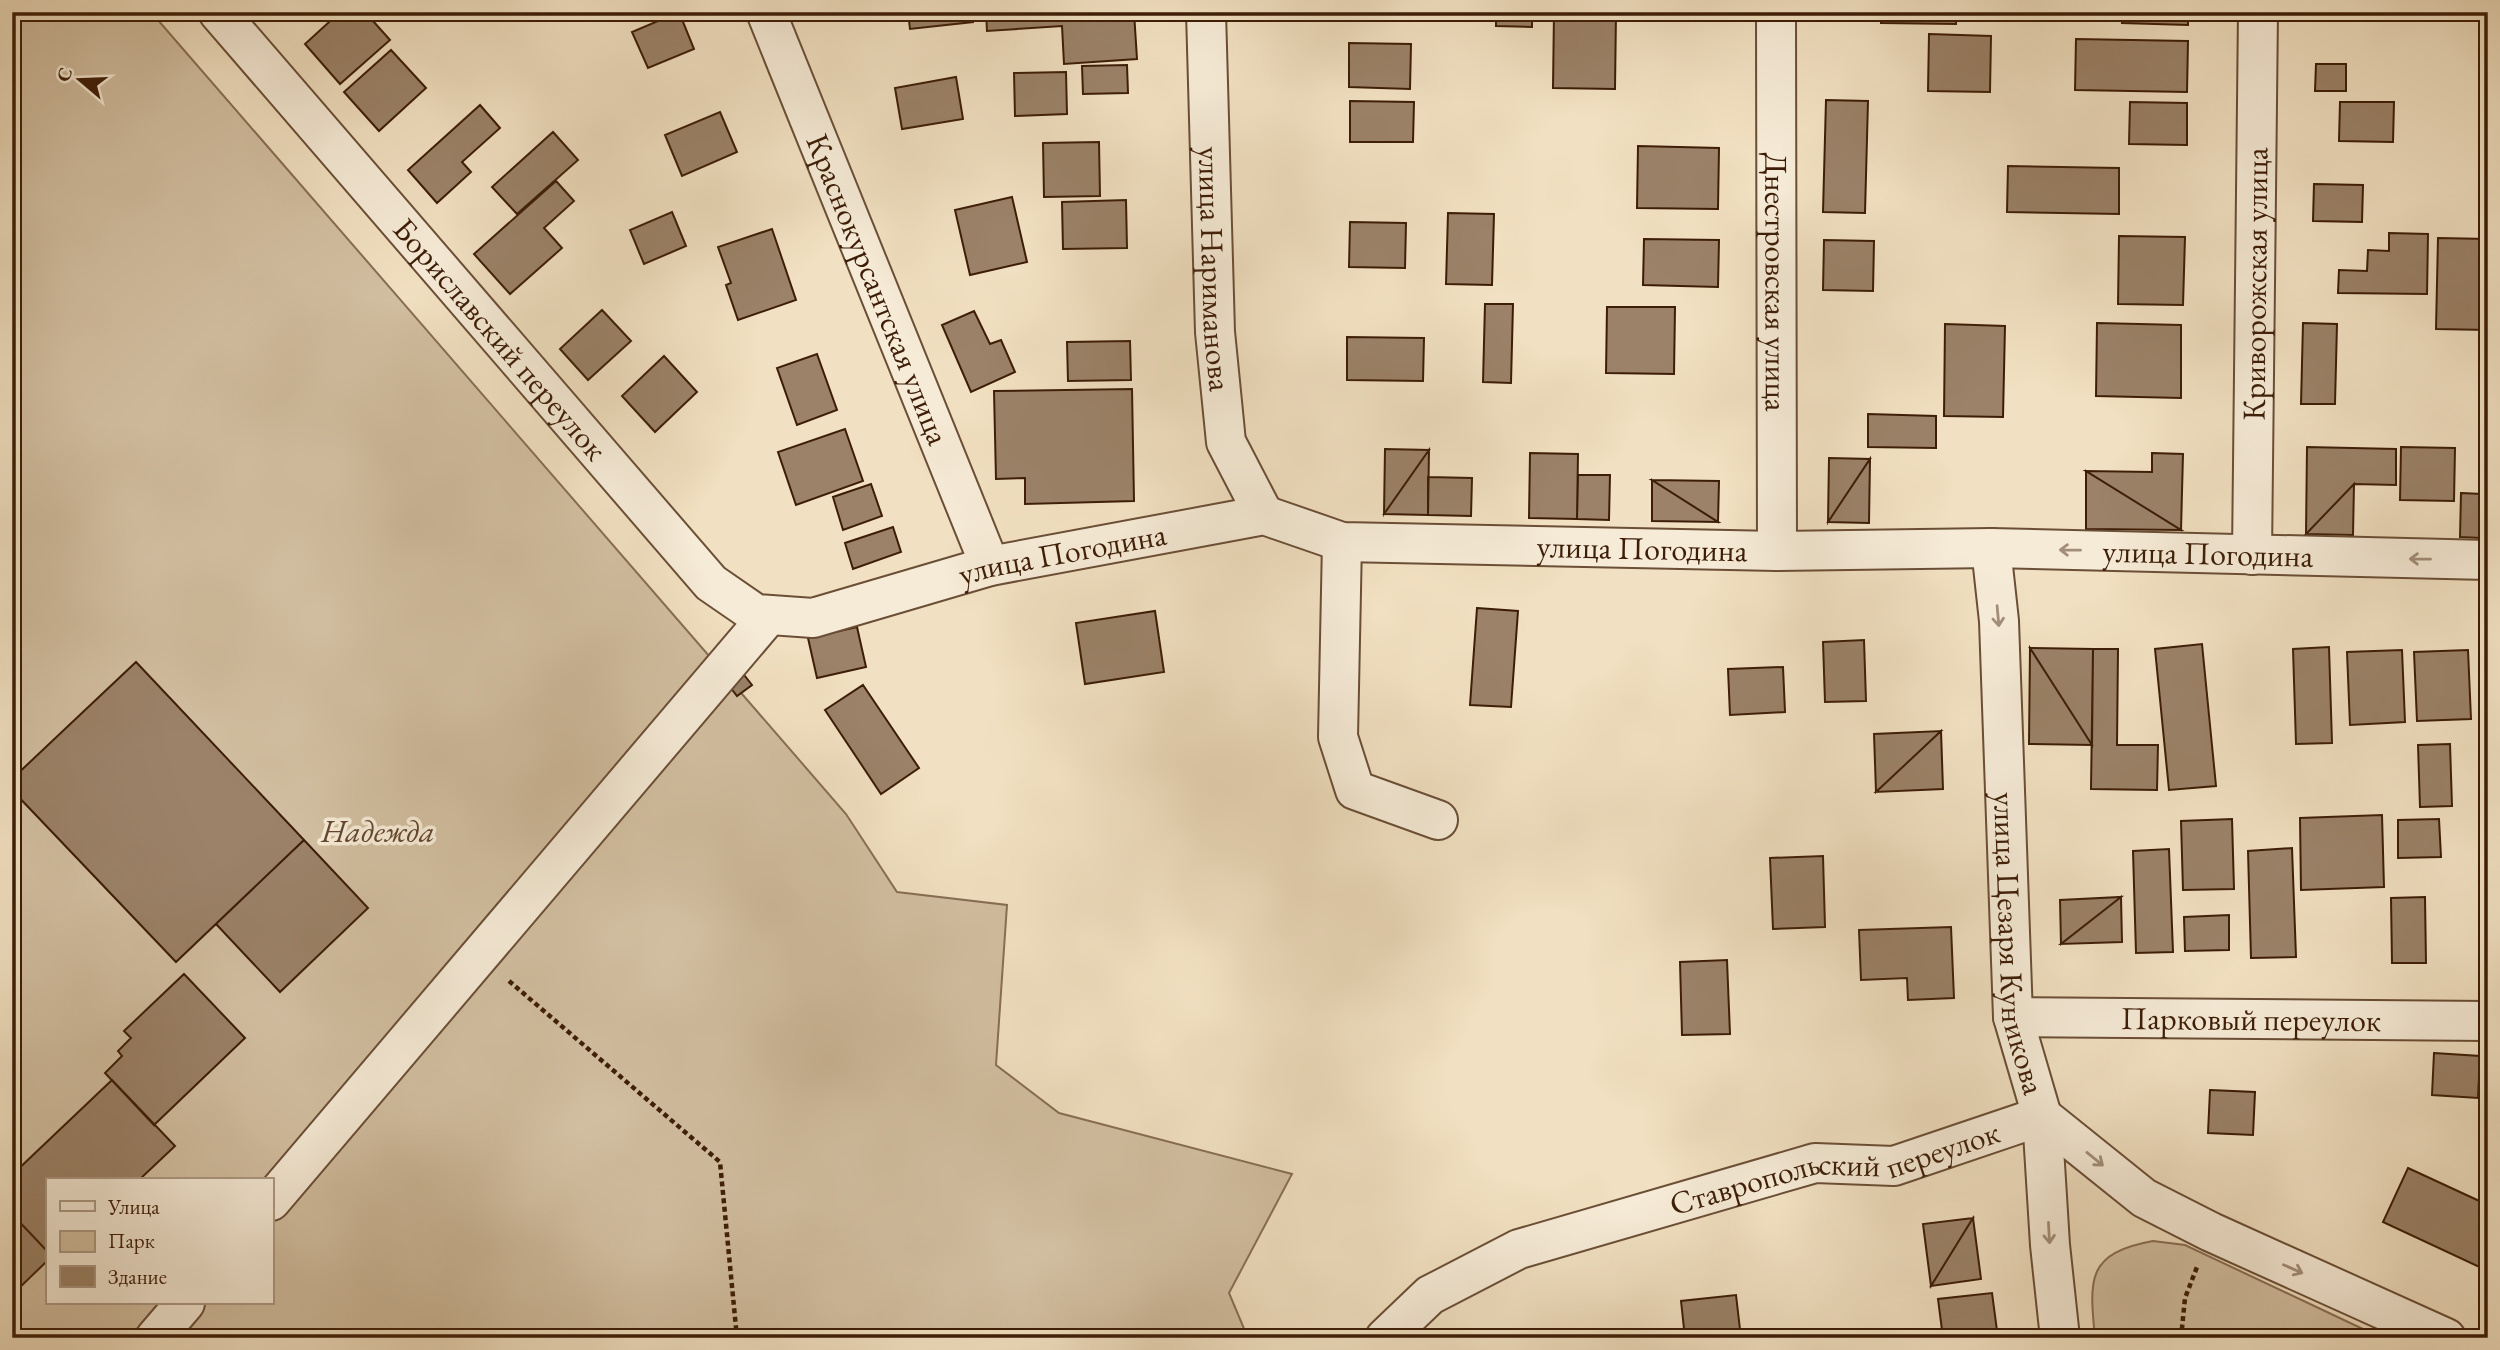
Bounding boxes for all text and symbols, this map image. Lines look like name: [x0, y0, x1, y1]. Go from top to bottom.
north arrow: [46, 46, 116, 116]
text: С: [50, 64, 78, 85]
street label: Краснокурсантская улица: [796, 128, 960, 451]
street label: улица Нариманова: [1189, 146, 1242, 393]
street label: Криворожская улица: [2232, 147, 2278, 421]
street label: Днестровская улица: [1755, 152, 1798, 412]
street label: Бориславский переулок: [384, 209, 617, 469]
street label: улица Погодина: [953, 513, 1170, 595]
street label: улица Погодина: [1536, 525, 1748, 571]
street label: улица Погодина: [2102, 530, 2314, 577]
one-way arrow: [2058, 544, 2081, 557]
one-way arrow: [2408, 552, 2431, 565]
one-way arrow: [1992, 604, 2005, 627]
street label: улица Цезаря Куникова: [1984, 791, 2056, 1100]
park label: Надежда: [320, 810, 435, 852]
street label: Парковый переулок: [2121, 997, 2381, 1041]
street label: Ставропольский переулок: [1665, 1111, 2005, 1225]
one-way arrow: [2086, 1151, 2104, 1166]
legend: [46, 1178, 273, 1304]
text: Улица: [107, 1193, 160, 1220]
one-way arrow: [2043, 1221, 2056, 1244]
text: Парк: [108, 1227, 155, 1254]
text: Здание: [108, 1263, 167, 1290]
one-way arrow: [2282, 1263, 2303, 1276]

